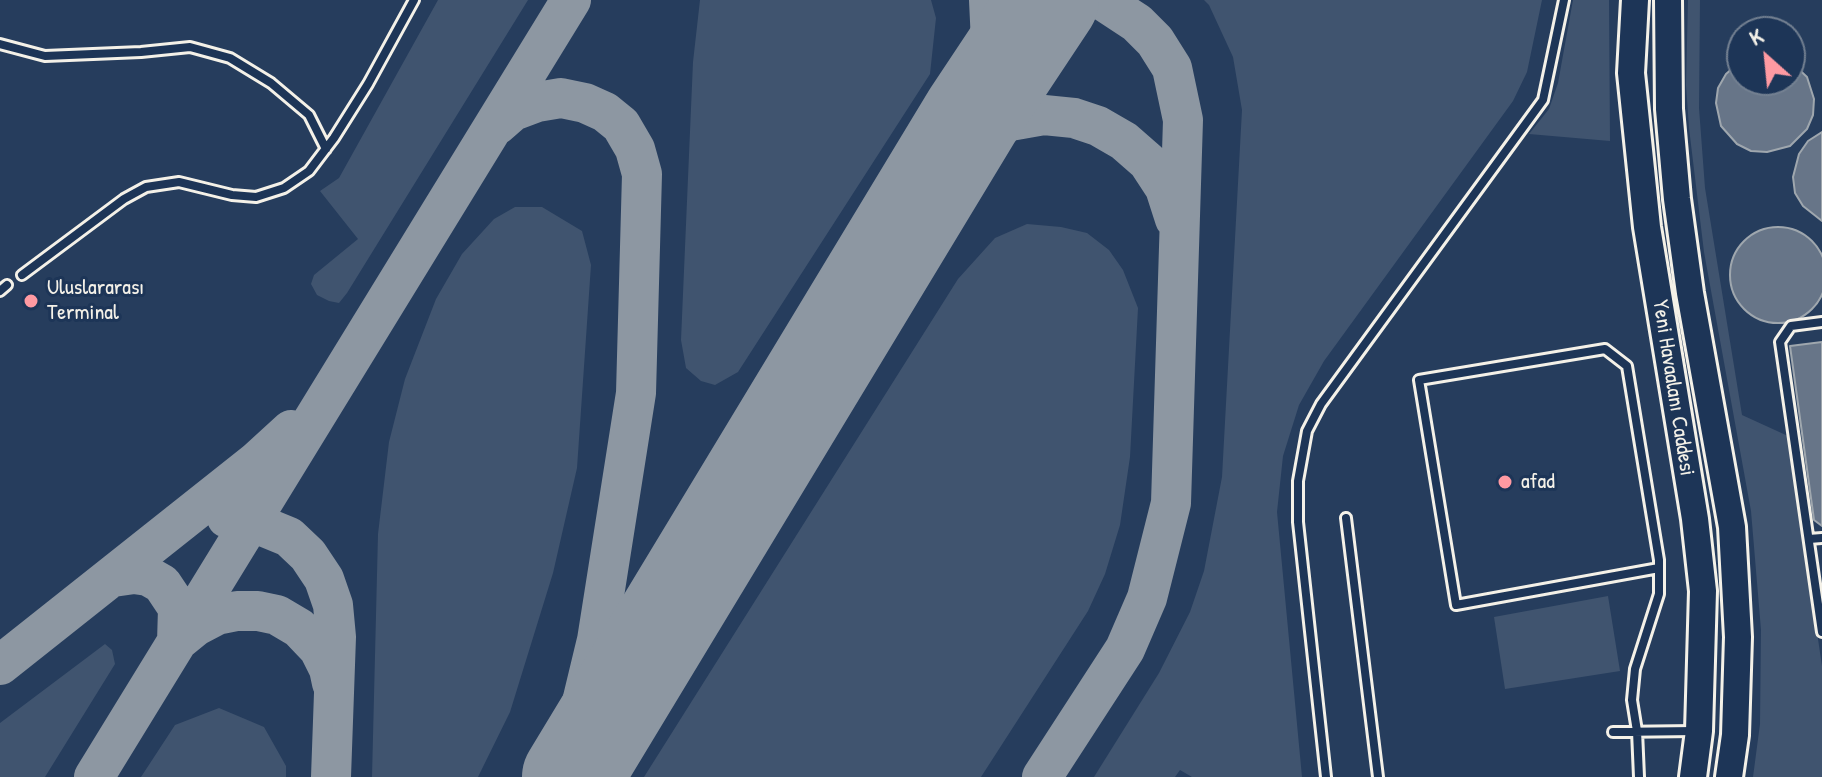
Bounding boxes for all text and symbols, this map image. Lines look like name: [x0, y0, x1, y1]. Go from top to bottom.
north arrow: [1726, 16, 1806, 96]
text: K: [1744, 20, 1768, 52]
place label: Uluslararası Terminal: [47, 275, 144, 326]
marker: Uluslararası Terminal: [22, 292, 40, 310]
street label: Yeni Havaalanı Caddesi: [1646, 298, 1700, 478]
place label: afad: [1521, 469, 1555, 495]
marker: afad: [1496, 473, 1514, 491]

